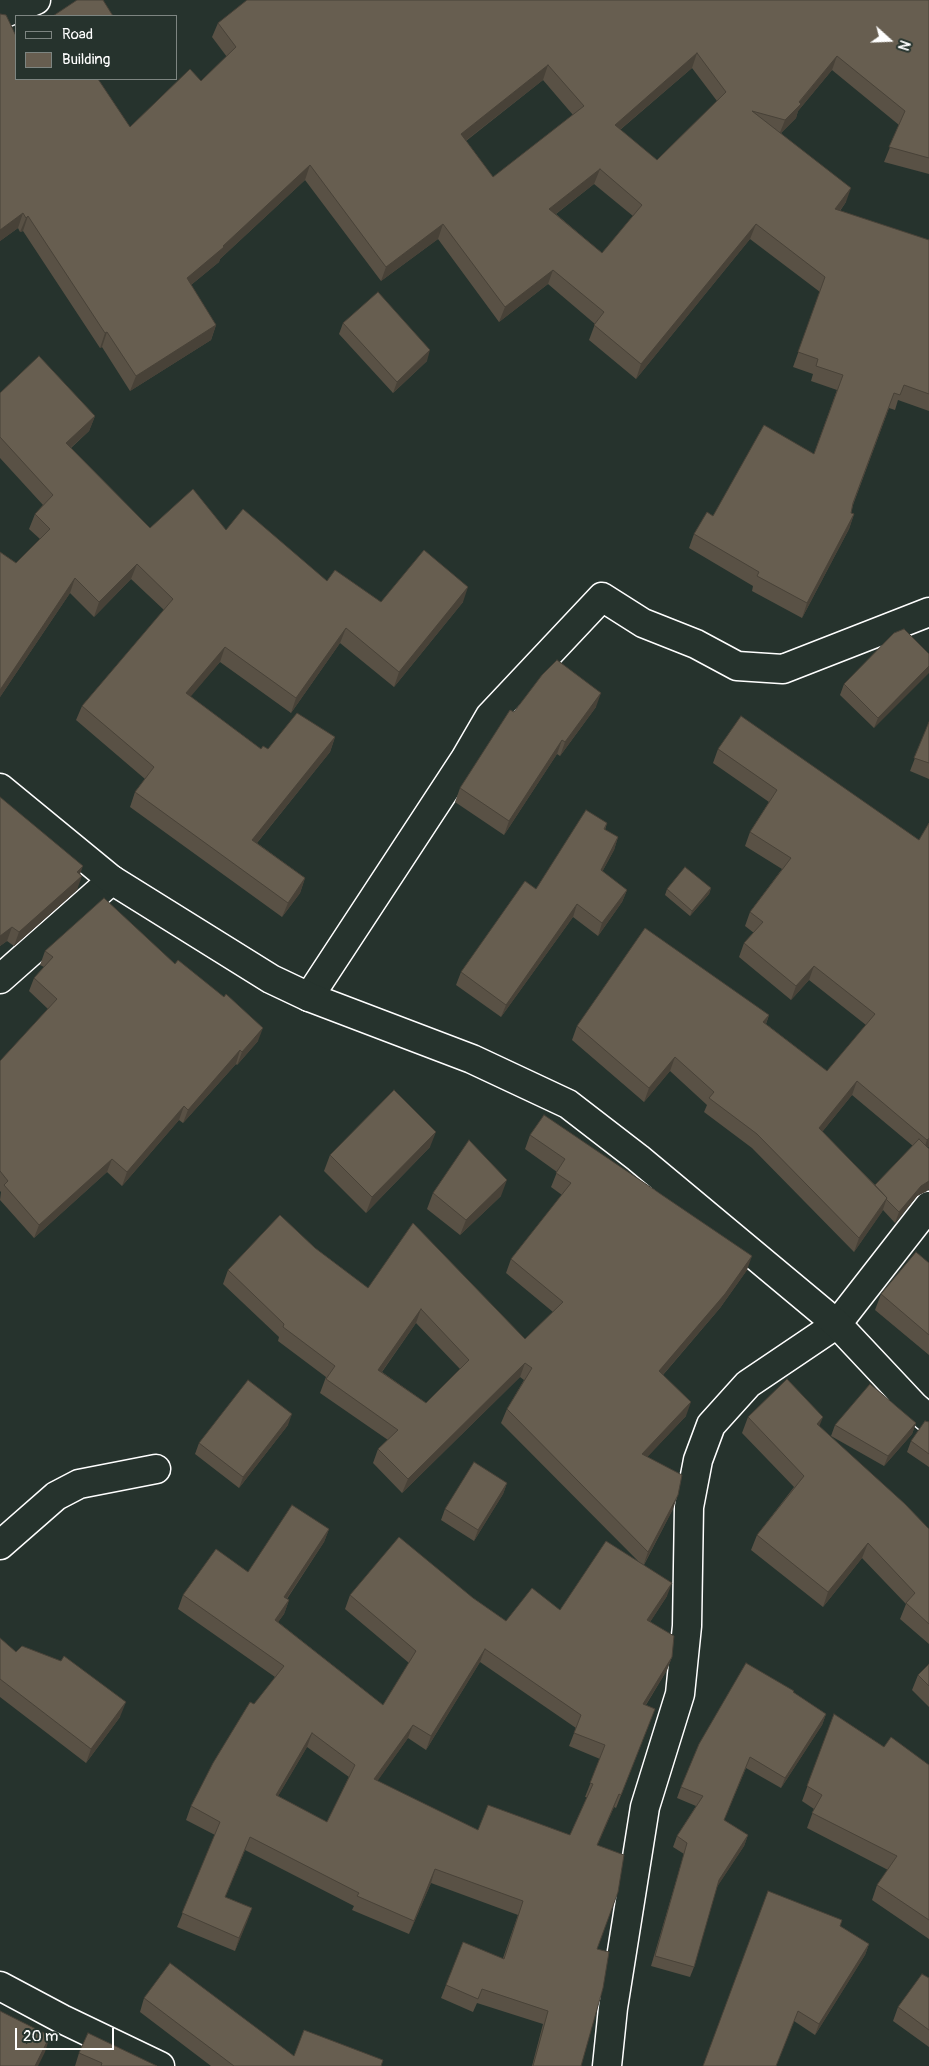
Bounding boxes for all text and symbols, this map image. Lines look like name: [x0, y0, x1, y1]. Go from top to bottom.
legend: [15, 15, 178, 80]
north arrow: [864, 15, 914, 65]
text: Road: [62, 25, 93, 44]
text: N: [894, 38, 913, 53]
text: Building: [62, 50, 110, 69]
scale bar: [18, 2018, 116, 2050]
text: 20 m: [23, 2027, 58, 2046]

